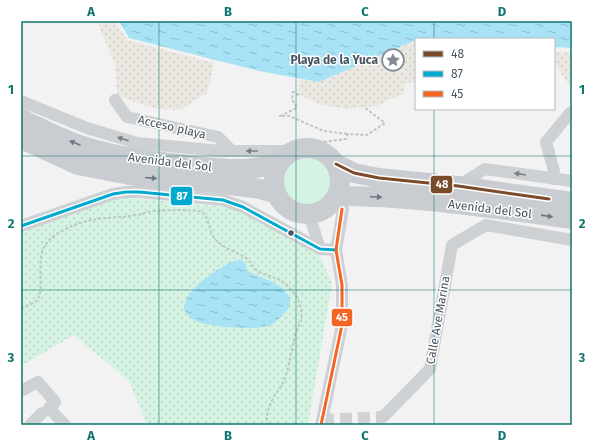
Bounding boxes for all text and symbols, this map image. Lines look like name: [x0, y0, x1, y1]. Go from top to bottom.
text: A: [86, 4, 95, 19]
text: B: [224, 4, 232, 19]
text: C: [361, 4, 369, 19]
text: D: [498, 4, 507, 19]
legend: [415, 38, 555, 110]
place icon: Playa de la Yuca: [380, 47, 406, 73]
text: 48: [451, 47, 464, 61]
place label: Playa de la Yuca: [291, 53, 378, 67]
text: 87: [451, 67, 463, 81]
text: 1: [8, 82, 14, 97]
text: 1: [579, 82, 585, 97]
text: 45: [451, 87, 463, 101]
street label: Acceso playa: [137, 112, 207, 142]
one-way arrow: [116, 136, 128, 142]
one-way arrow: [68, 139, 80, 145]
one-way arrow: [245, 148, 258, 154]
street label: Avenida del Sol: [127, 150, 213, 174]
one-way arrow: [513, 171, 526, 177]
one-way arrow: [145, 175, 157, 182]
line badge: 48: [430, 175, 453, 194]
text: 48: [436, 178, 449, 191]
line badge: 87: [170, 186, 193, 206]
text: 87: [176, 190, 188, 203]
one-way arrow: [370, 193, 382, 200]
street label: Avenida del Sol: [447, 197, 533, 221]
one-way arrow: [541, 213, 553, 219]
text: 2: [8, 216, 15, 231]
text: 2: [579, 216, 586, 231]
unlabelled marker: [286, 228, 296, 238]
street label: Calle Ave Marina: [423, 275, 453, 365]
line badge: 45: [331, 308, 353, 327]
text: 45: [336, 311, 348, 324]
text: 3: [7, 350, 15, 365]
text: 3: [578, 350, 586, 365]
text: A: [86, 428, 95, 443]
text: B: [224, 428, 232, 443]
text: C: [361, 428, 369, 443]
text: D: [498, 428, 507, 443]

